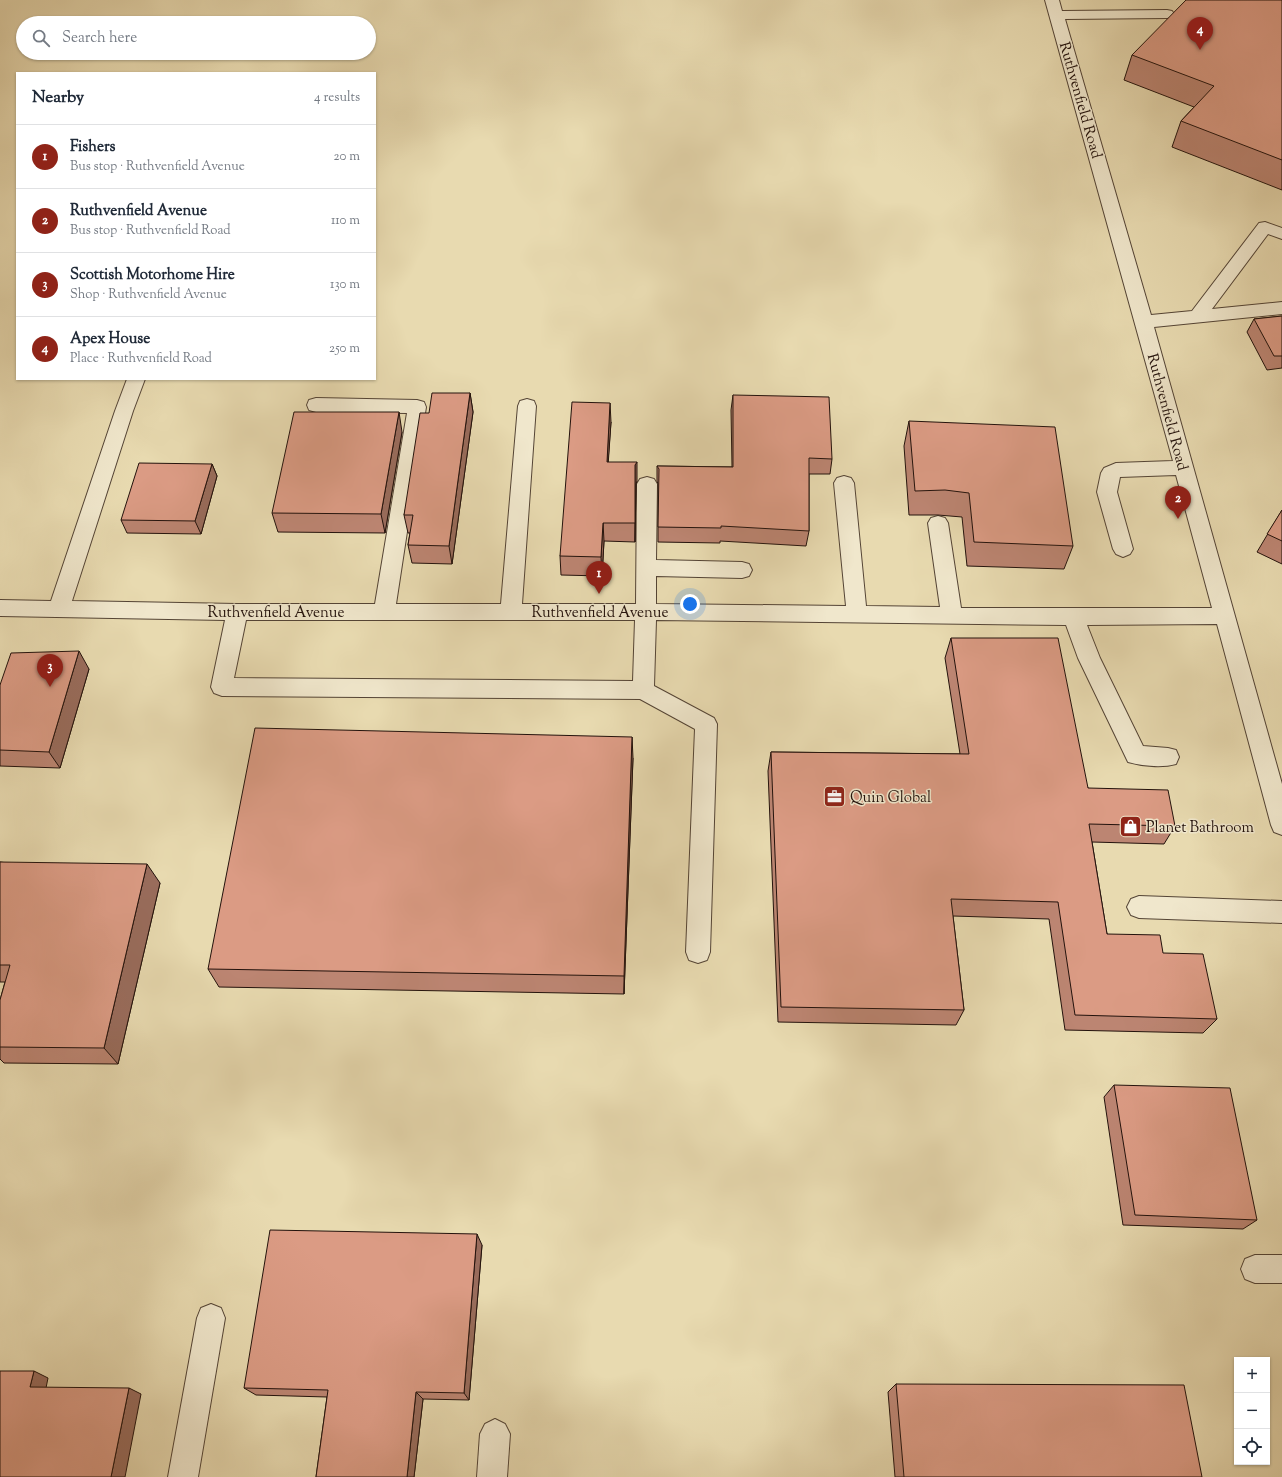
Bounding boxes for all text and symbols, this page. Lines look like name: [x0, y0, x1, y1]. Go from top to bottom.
search box: [16, 16, 376, 60]
pin: 4: [1187, 17, 1213, 50]
icon: search: [30, 27, 52, 49]
text: Search here: [62, 28, 137, 49]
street label: Ruthvenfield Road: [1053, 40, 1106, 162]
text: Nearby: [32, 86, 84, 110]
text: 4 results: [314, 89, 360, 107]
text: Fishers: [70, 137, 115, 158]
text: 1: [43, 148, 47, 166]
text: 20 m: [334, 148, 360, 166]
text: Bus stop · Ruthvenfield Avenue: [70, 158, 245, 176]
text: Ruthvenfield Avenue: [70, 201, 207, 222]
text: 2: [42, 212, 48, 230]
text: 110 m: [331, 212, 360, 230]
text: Bus stop · Ruthvenfield Road: [70, 222, 231, 240]
text: Scottish Motorhome Hire: [70, 265, 235, 286]
text: 3: [42, 276, 48, 294]
text: 130 m: [330, 276, 360, 294]
text: Shop · Ruthvenfield Avenue: [70, 286, 227, 304]
text: Apex House: [70, 329, 150, 350]
text: 4: [42, 340, 48, 358]
text: 250 m: [329, 340, 360, 358]
text: Place · Ruthvenfield Road: [70, 350, 212, 368]
street label: Ruthvenfield Road: [1141, 351, 1192, 474]
pin: 2: [1165, 486, 1191, 519]
pin: 1: [586, 561, 612, 594]
your location: [680, 594, 700, 614]
street label: Ruthvenfield Avenue: [208, 603, 344, 624]
street label: Ruthvenfield Avenue: [532, 603, 668, 624]
pin: 3: [37, 654, 63, 687]
office icon: Quin Global: [822, 784, 848, 810]
place label: Quin Global: [850, 788, 931, 809]
shop icon: Planet Bathroom: [1117, 814, 1143, 840]
place label: Planet Bathroom: [1146, 818, 1255, 839]
map controls: [1234, 1357, 1270, 1465]
button: +: [1234, 1357, 1270, 1393]
button: −: [1234, 1393, 1270, 1429]
button: locate: [1234, 1429, 1270, 1465]

